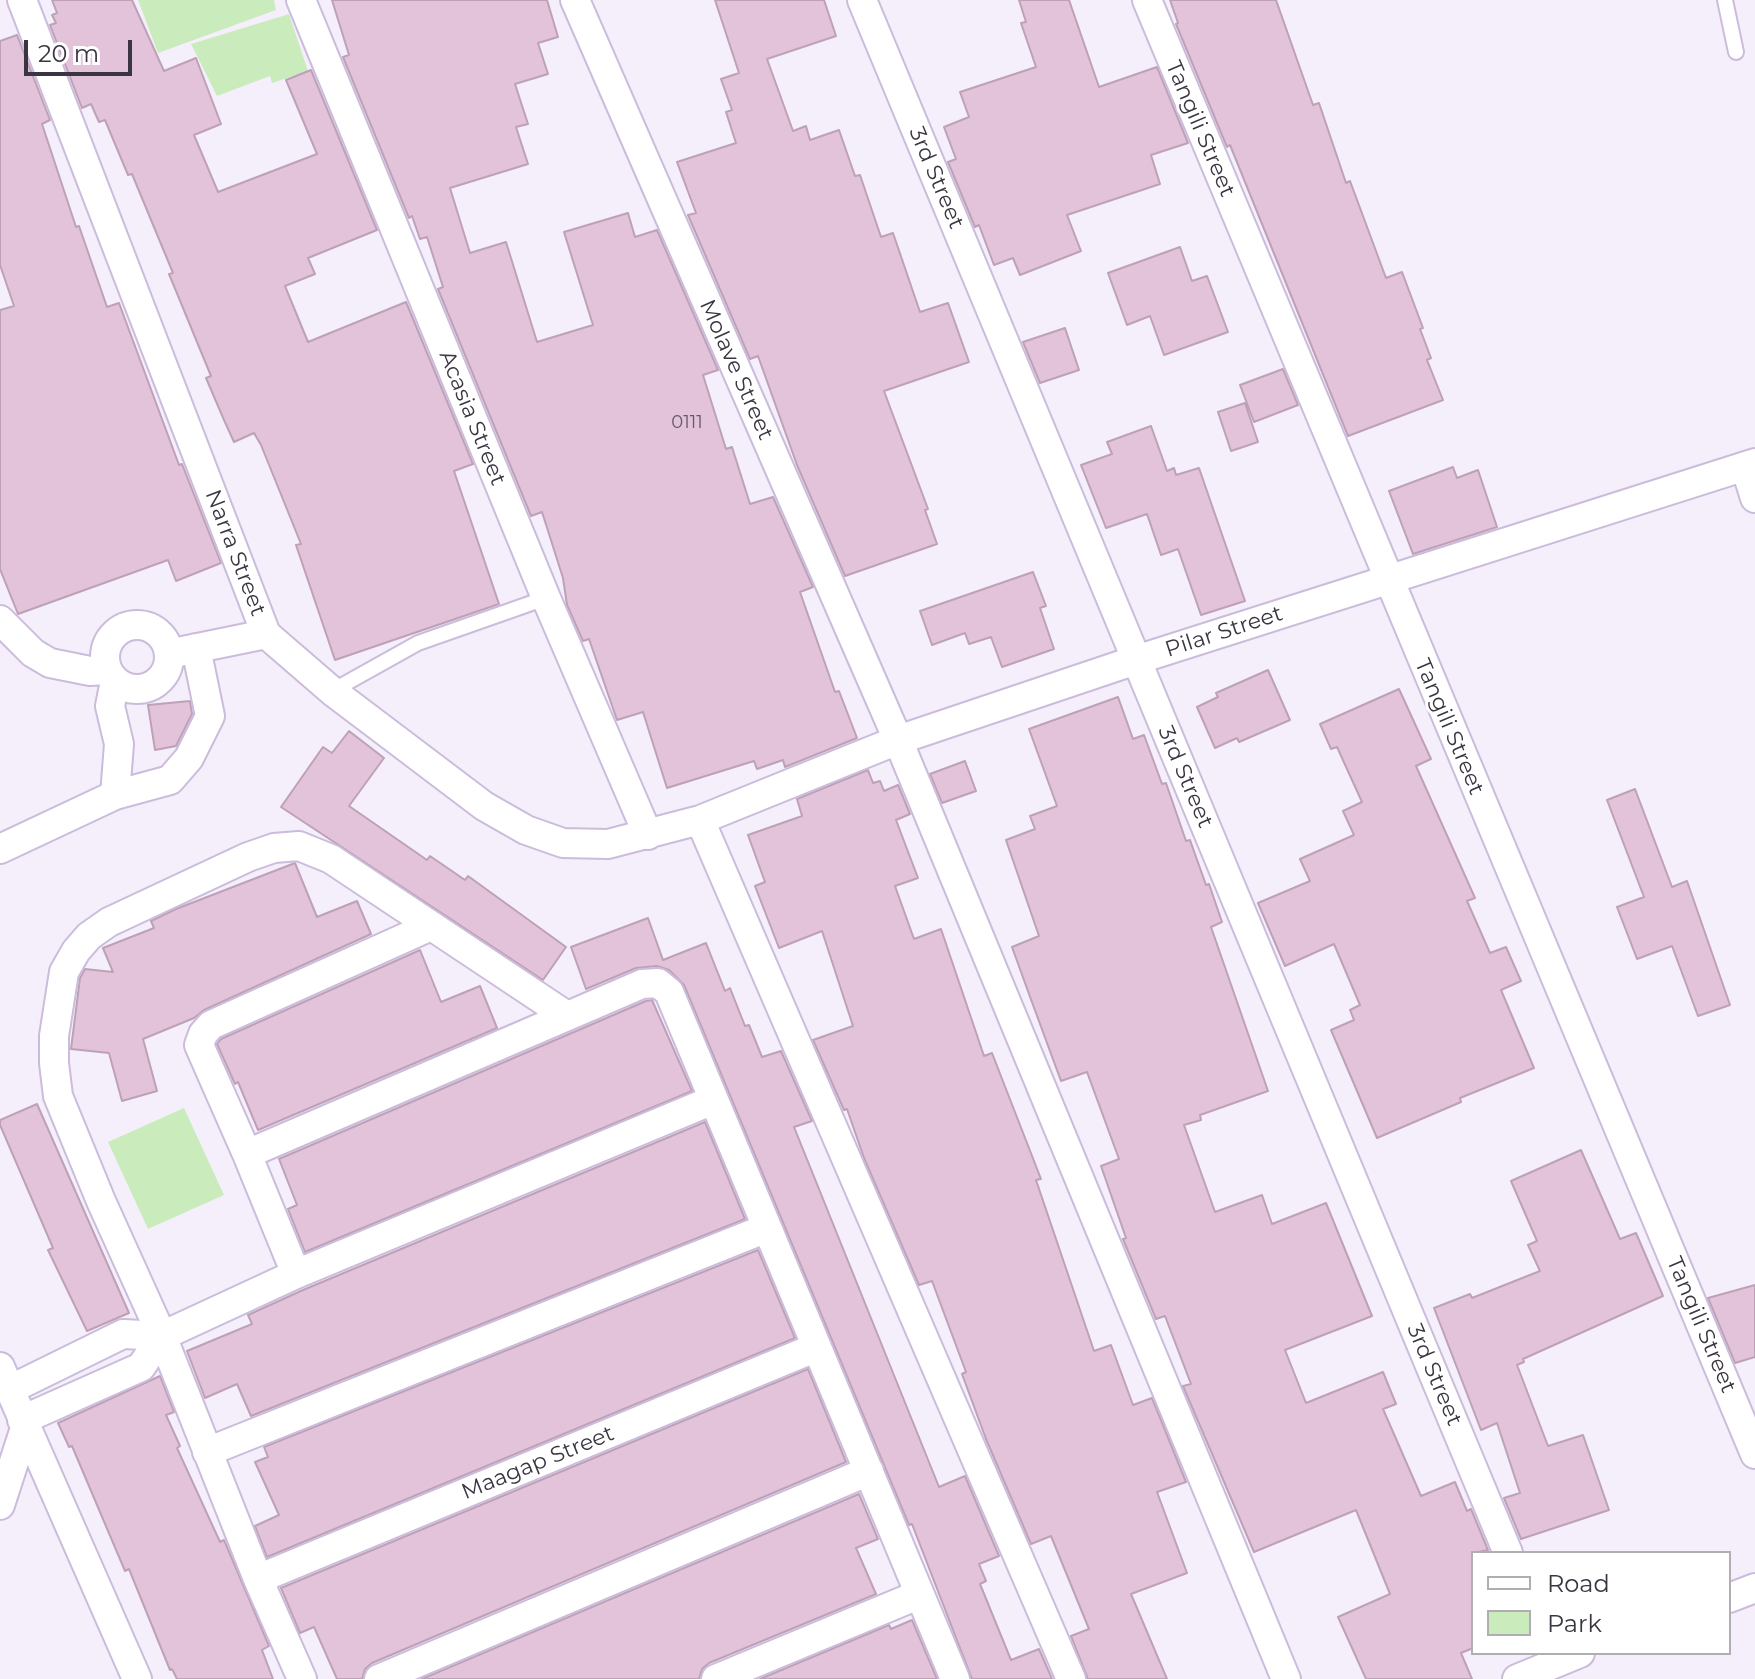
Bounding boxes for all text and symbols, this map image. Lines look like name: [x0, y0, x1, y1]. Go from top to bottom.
scale bar: [28, 24, 136, 74]
text: 20 m: [38, 39, 99, 68]
street label: Tangili Street: [1160, 57, 1240, 201]
street label: 3rd Street: [903, 123, 969, 233]
street label: Molave Street: [693, 296, 779, 444]
street label: Acasia Street: [433, 347, 511, 489]
house number: 0111: [671, 412, 703, 434]
street label: Narra Street: [199, 486, 271, 620]
street label: Pilar Street: [1162, 601, 1286, 663]
street label: Tangili Street: [1409, 655, 1489, 799]
street label: 3rd Street: [1152, 722, 1218, 832]
street label: Tangili Street: [1661, 1253, 1741, 1397]
street label: 3rd Street: [1401, 1320, 1467, 1430]
street label: Maagap Street: [458, 1420, 618, 1506]
legend: [1471, 1551, 1731, 1655]
text: Road: [1547, 1569, 1610, 1598]
text: Park: [1547, 1609, 1602, 1638]

